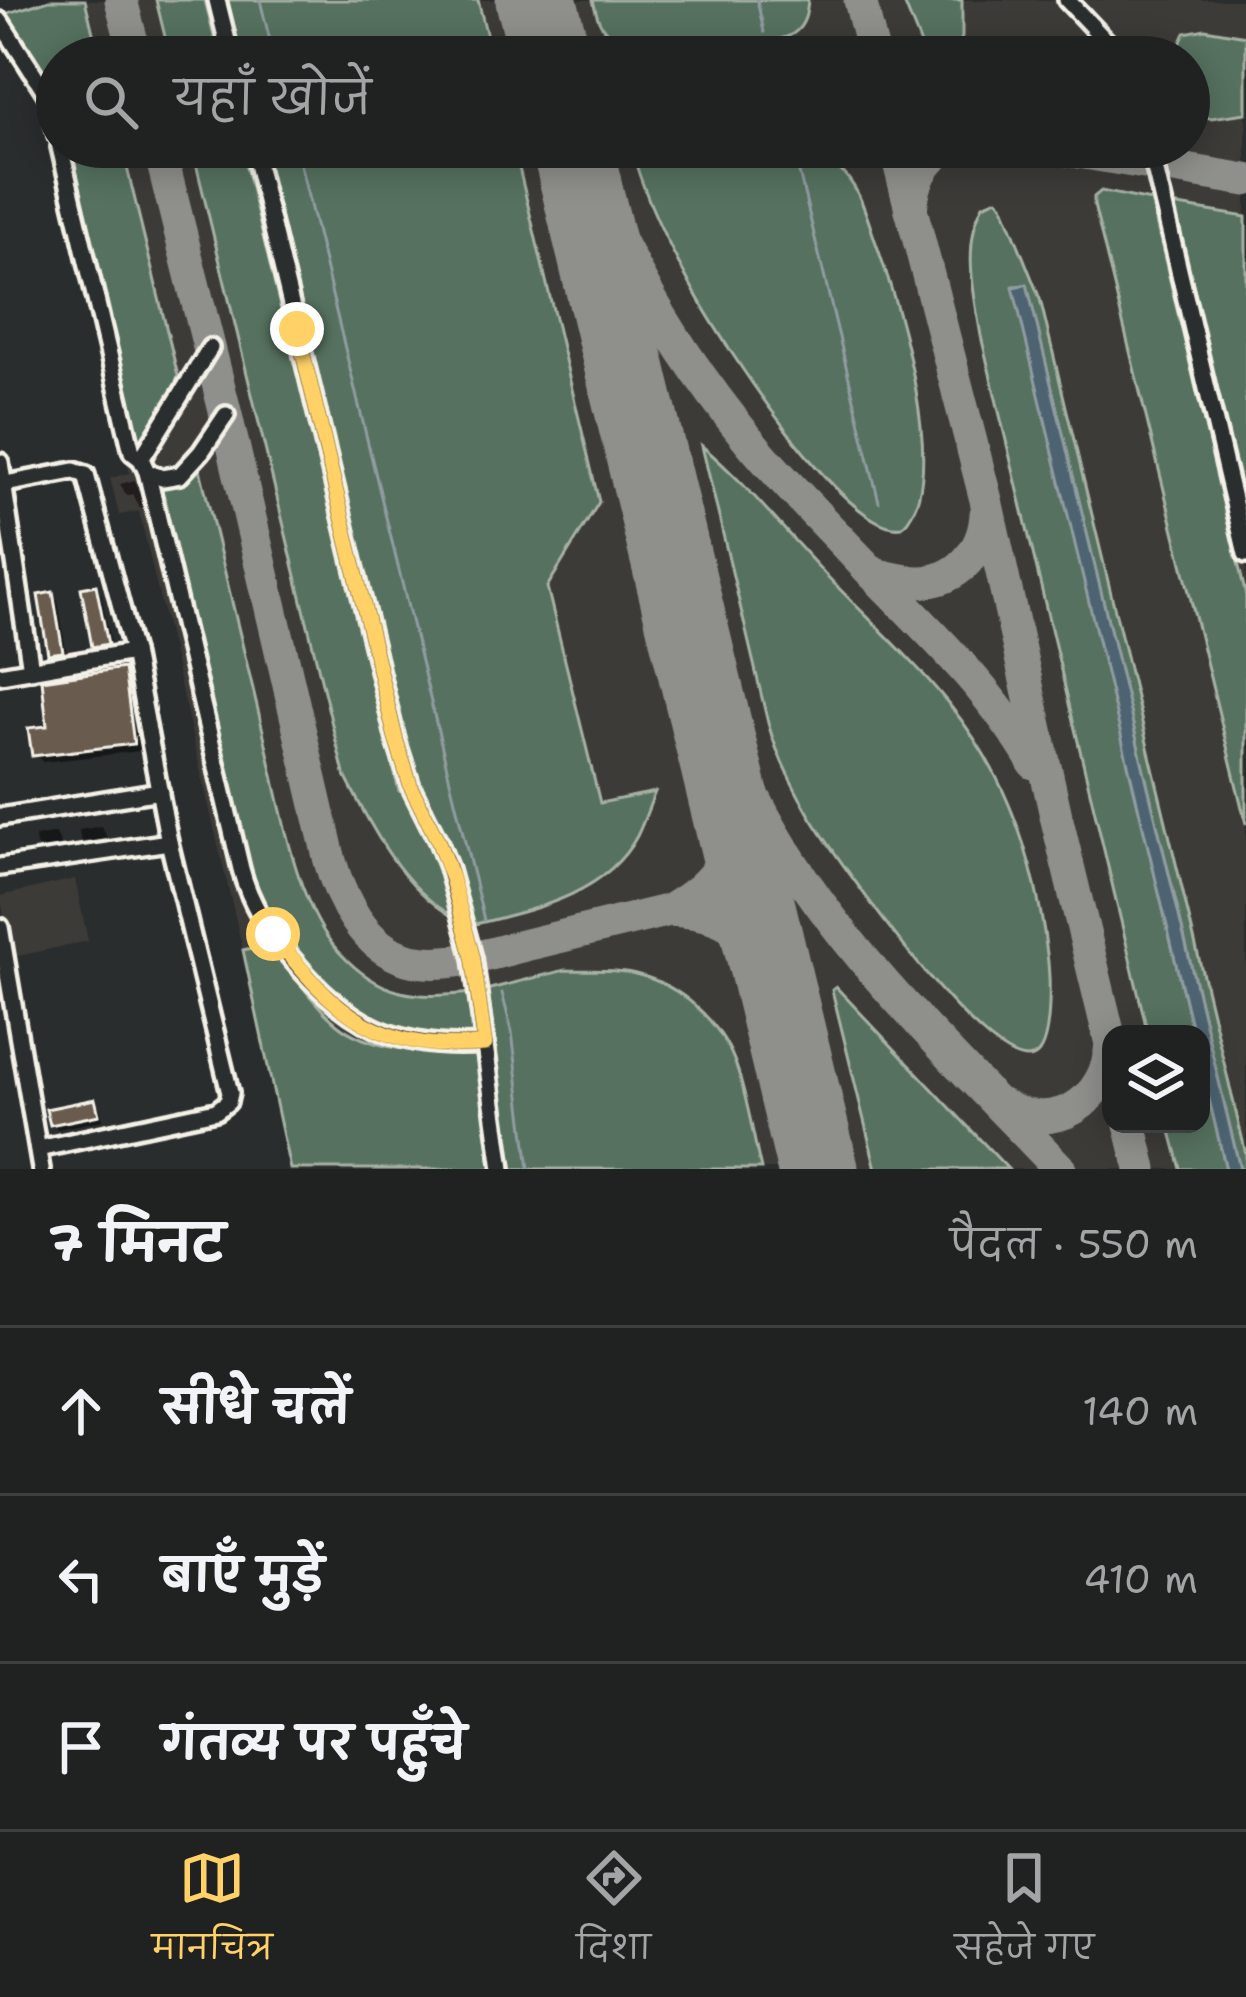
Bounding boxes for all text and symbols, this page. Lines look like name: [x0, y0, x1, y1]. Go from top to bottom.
search box: [36, 36, 1210, 168]
text: यहाँ खोजें: [174, 68, 371, 128]
icon: search: [78, 69, 144, 135]
route end: [270, 302, 324, 356]
route start: [246, 907, 300, 961]
map controls: [1102, 1025, 1210, 1133]
button: layers: [1102, 1025, 1210, 1133]
text: 7 मिनट: [48, 1209, 225, 1277]
text: पैदल · 550 m: [950, 1218, 1198, 1270]
text: सीधे चलें: [162, 1377, 350, 1437]
icon: ahead: [48, 1378, 114, 1444]
text: 140 m: [1082, 1385, 1198, 1437]
text: बाएँ मुड़ें: [162, 1545, 324, 1605]
icon: left: [48, 1546, 114, 1612]
text: 410 m: [1083, 1553, 1198, 1605]
text: गंतव्य पर पहुँचे: [162, 1713, 466, 1773]
icon: arrive: [48, 1714, 114, 1780]
tab: मानचित्र: [152, 1845, 273, 1984]
tab: दिशा: [576, 1845, 651, 1984]
tab: सहेजे गए: [954, 1845, 1094, 1984]

